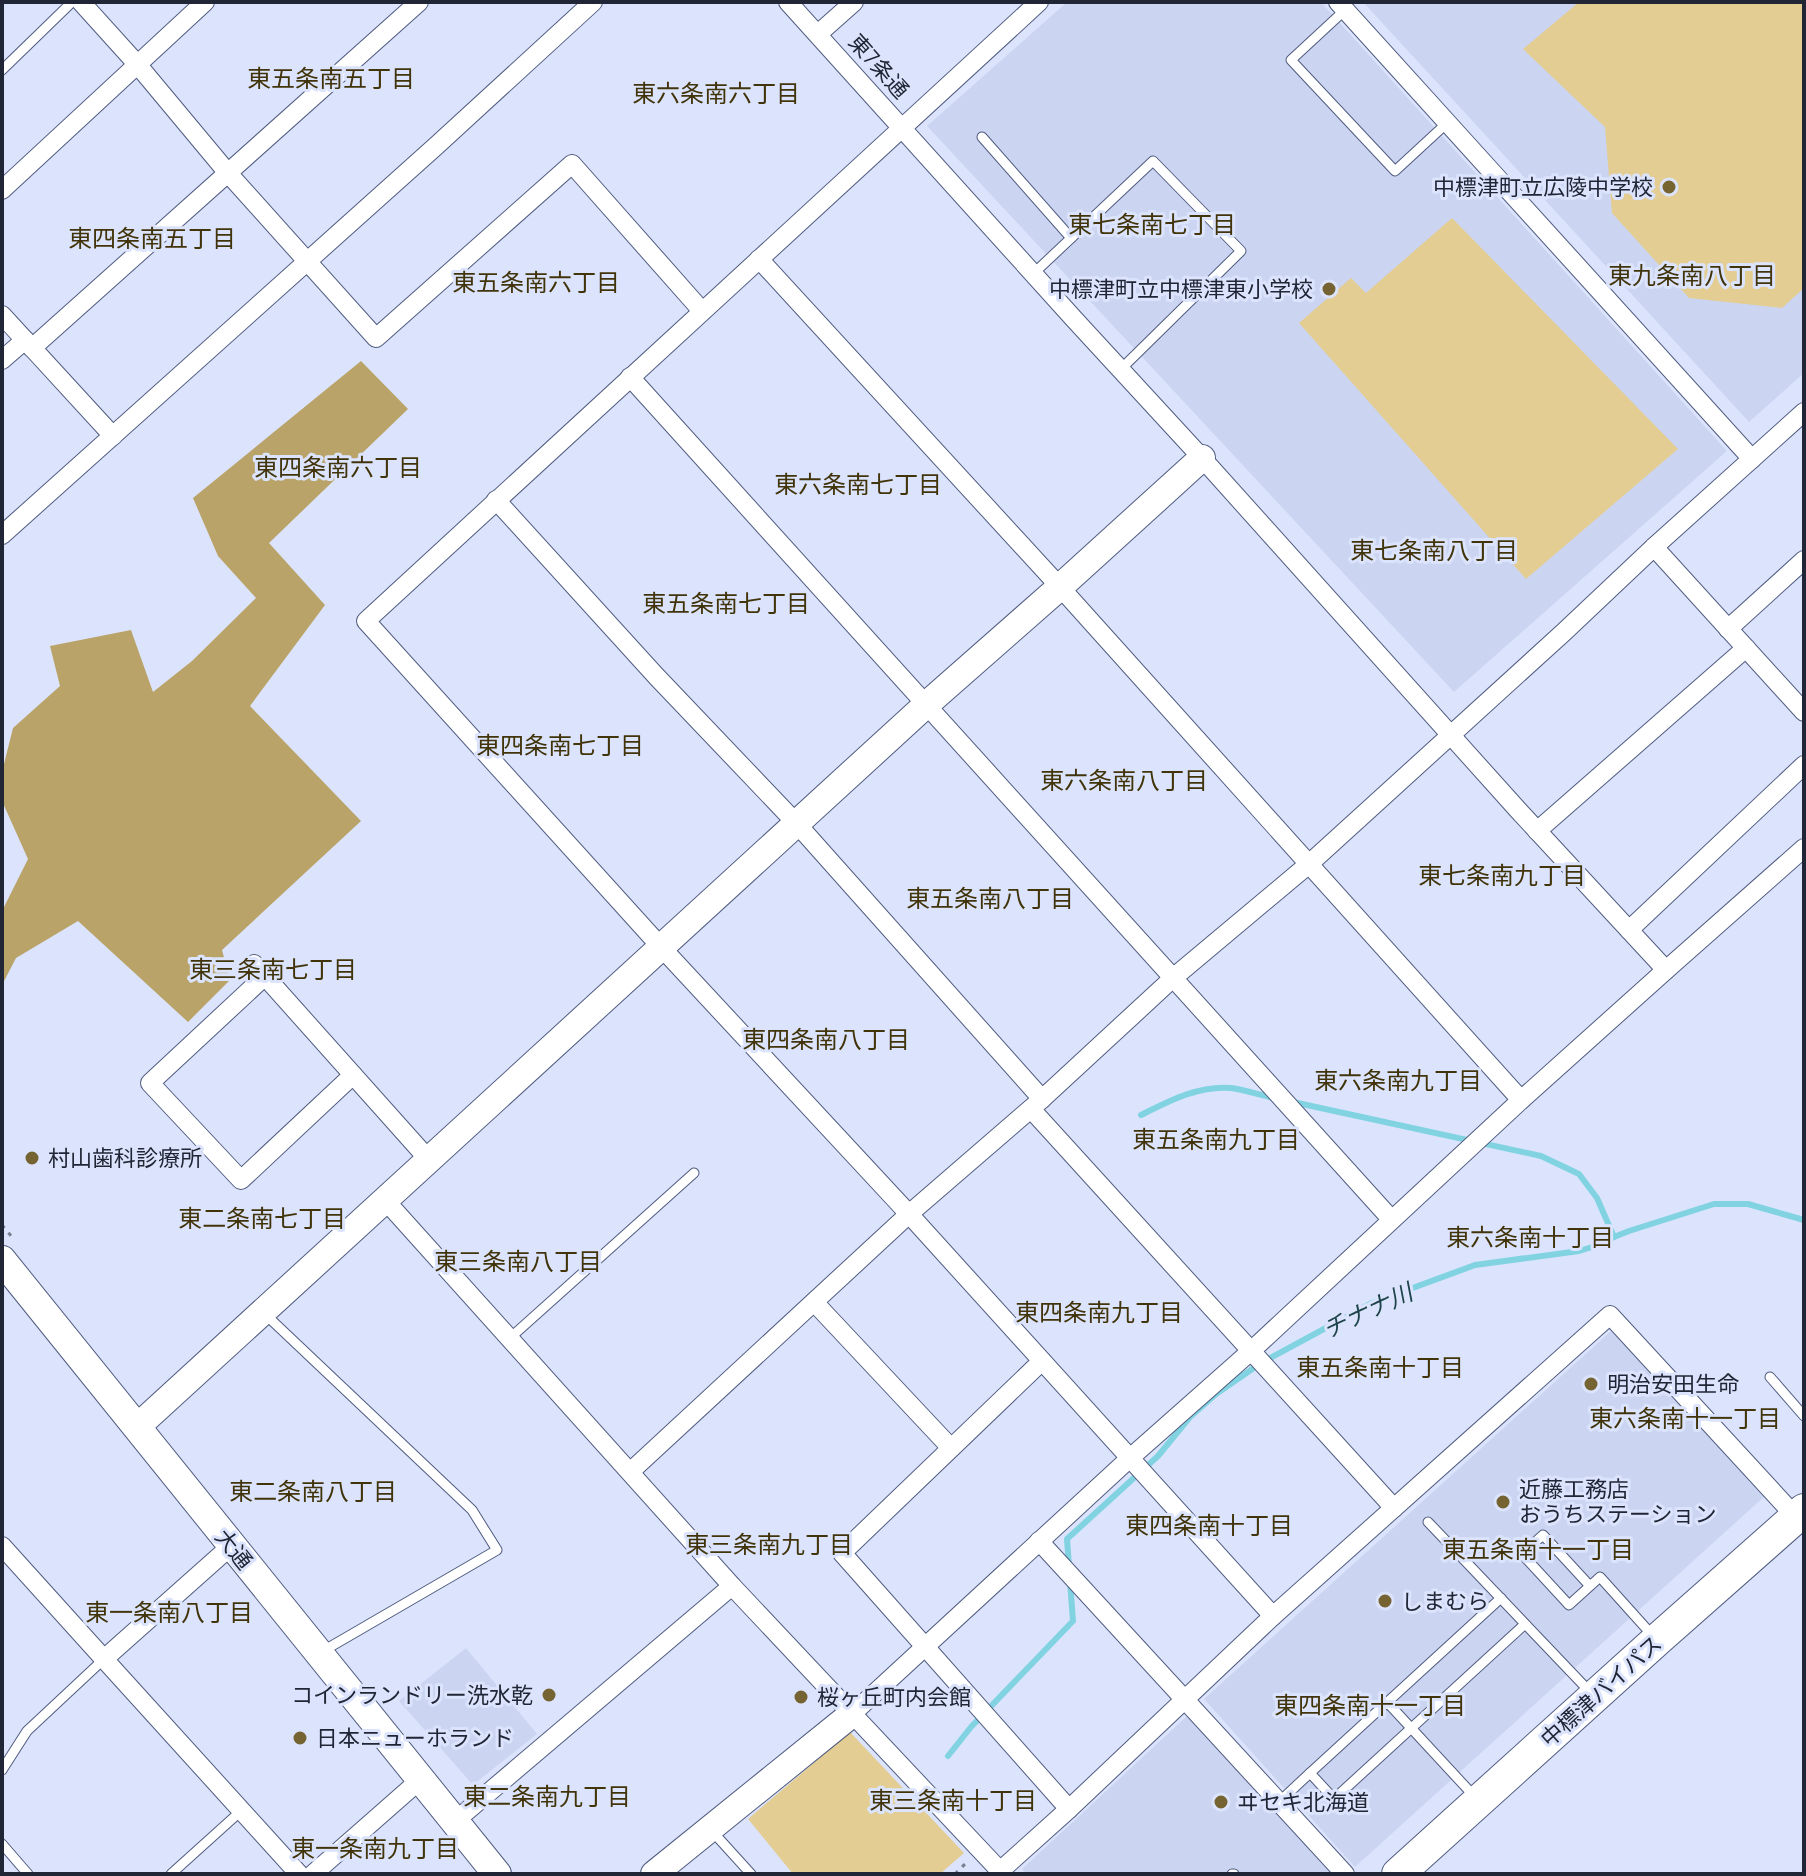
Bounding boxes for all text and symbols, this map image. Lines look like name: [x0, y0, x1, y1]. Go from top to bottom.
street label: 東7条通: [842, 27, 916, 105]
district label: 東五条南五丁目: [247, 61, 415, 94]
district label: 東六条南六丁目: [632, 76, 800, 109]
place label: 中標津町立広陵中学校: [1433, 172, 1653, 202]
marker: 中標津町立広陵中学校: [1660, 178, 1678, 196]
district label: 東七条南七丁目: [1068, 207, 1236, 240]
district label: 東四条南五丁目: [68, 221, 236, 254]
district label: 東九条南八丁目: [1608, 258, 1776, 291]
district label: 東五条南六丁目: [452, 265, 620, 298]
place label: 中標津町立中標津東小学校: [1049, 274, 1313, 304]
marker: 中標津町立中標津東小学校: [1320, 280, 1338, 298]
district label: 東四条南六丁目: [254, 450, 422, 483]
district label: 東六条南七丁目: [774, 467, 942, 500]
district label: 東七条南八丁目: [1350, 533, 1518, 566]
district label: 東五条南七丁目: [642, 586, 810, 619]
district label: 東四条南七丁目: [476, 728, 644, 761]
district label: 東六条南八丁目: [1040, 763, 1208, 796]
district label: 東七条南九丁目: [1418, 858, 1586, 891]
district label: 東五条南八丁目: [906, 881, 1074, 914]
district label: 東三条南七丁目: [189, 952, 357, 985]
district label: 東四条南八丁目: [742, 1022, 910, 1055]
district label: 東六条南九丁目: [1314, 1063, 1482, 1096]
district label: 東五条南九丁目: [1132, 1122, 1300, 1155]
place label: 村山歯科診療所: [48, 1143, 202, 1173]
marker: 村山歯科診療所: [23, 1149, 41, 1167]
district label: 東二条南七丁目: [178, 1201, 346, 1234]
district label: 東六条南十丁目: [1446, 1220, 1614, 1253]
district label: 東三条南八丁目: [434, 1244, 602, 1277]
water label: チナナ川: [1317, 1273, 1420, 1345]
district label: 東四条南九丁目: [1015, 1295, 1183, 1328]
district label: 東五条南十丁目: [1296, 1350, 1464, 1383]
place label: 明治安田生命: [1607, 1369, 1739, 1399]
marker: 明治安田生命: [1582, 1375, 1600, 1393]
district label: 東六条南十一丁目: [1589, 1401, 1781, 1434]
district label: 東二条南八丁目: [229, 1474, 397, 1507]
place label: 近藤工務店 おうちステーション: [1519, 1474, 1717, 1529]
marker: 近藤工務店 おうちステーション: [1494, 1493, 1512, 1511]
district label: 東四条南十丁目: [1125, 1508, 1293, 1541]
street label: 大通: [208, 1522, 260, 1576]
district label: 東三条南九丁目: [685, 1527, 853, 1560]
district label: 東五条南十一丁目: [1442, 1532, 1634, 1565]
place label: しまむら: [1401, 1586, 1489, 1616]
marker: しまむら: [1376, 1592, 1394, 1610]
district label: 東一条南八丁目: [85, 1595, 253, 1628]
street label: 中標津バイパス: [1534, 1628, 1668, 1754]
place label: コインランドリー洗水乾: [291, 1680, 533, 1710]
place label: 桜ヶ丘町内会館: [817, 1682, 971, 1712]
marker: コインランドリー洗水乾: [540, 1686, 558, 1704]
marker: 桜ヶ丘町内会館: [792, 1688, 810, 1706]
district label: 東四条南十一丁目: [1274, 1688, 1466, 1721]
place label: 日本ニューホランド: [316, 1723, 514, 1753]
marker: 日本ニューホランド: [291, 1729, 309, 1747]
district label: 東二条南九丁目: [463, 1779, 631, 1812]
district label: 東三条南十丁目: [869, 1783, 1037, 1816]
place label: ヰセキ北海道: [1237, 1787, 1369, 1817]
marker: ヰセキ北海道: [1212, 1793, 1230, 1811]
district label: 東一条南九丁目: [291, 1831, 459, 1864]

